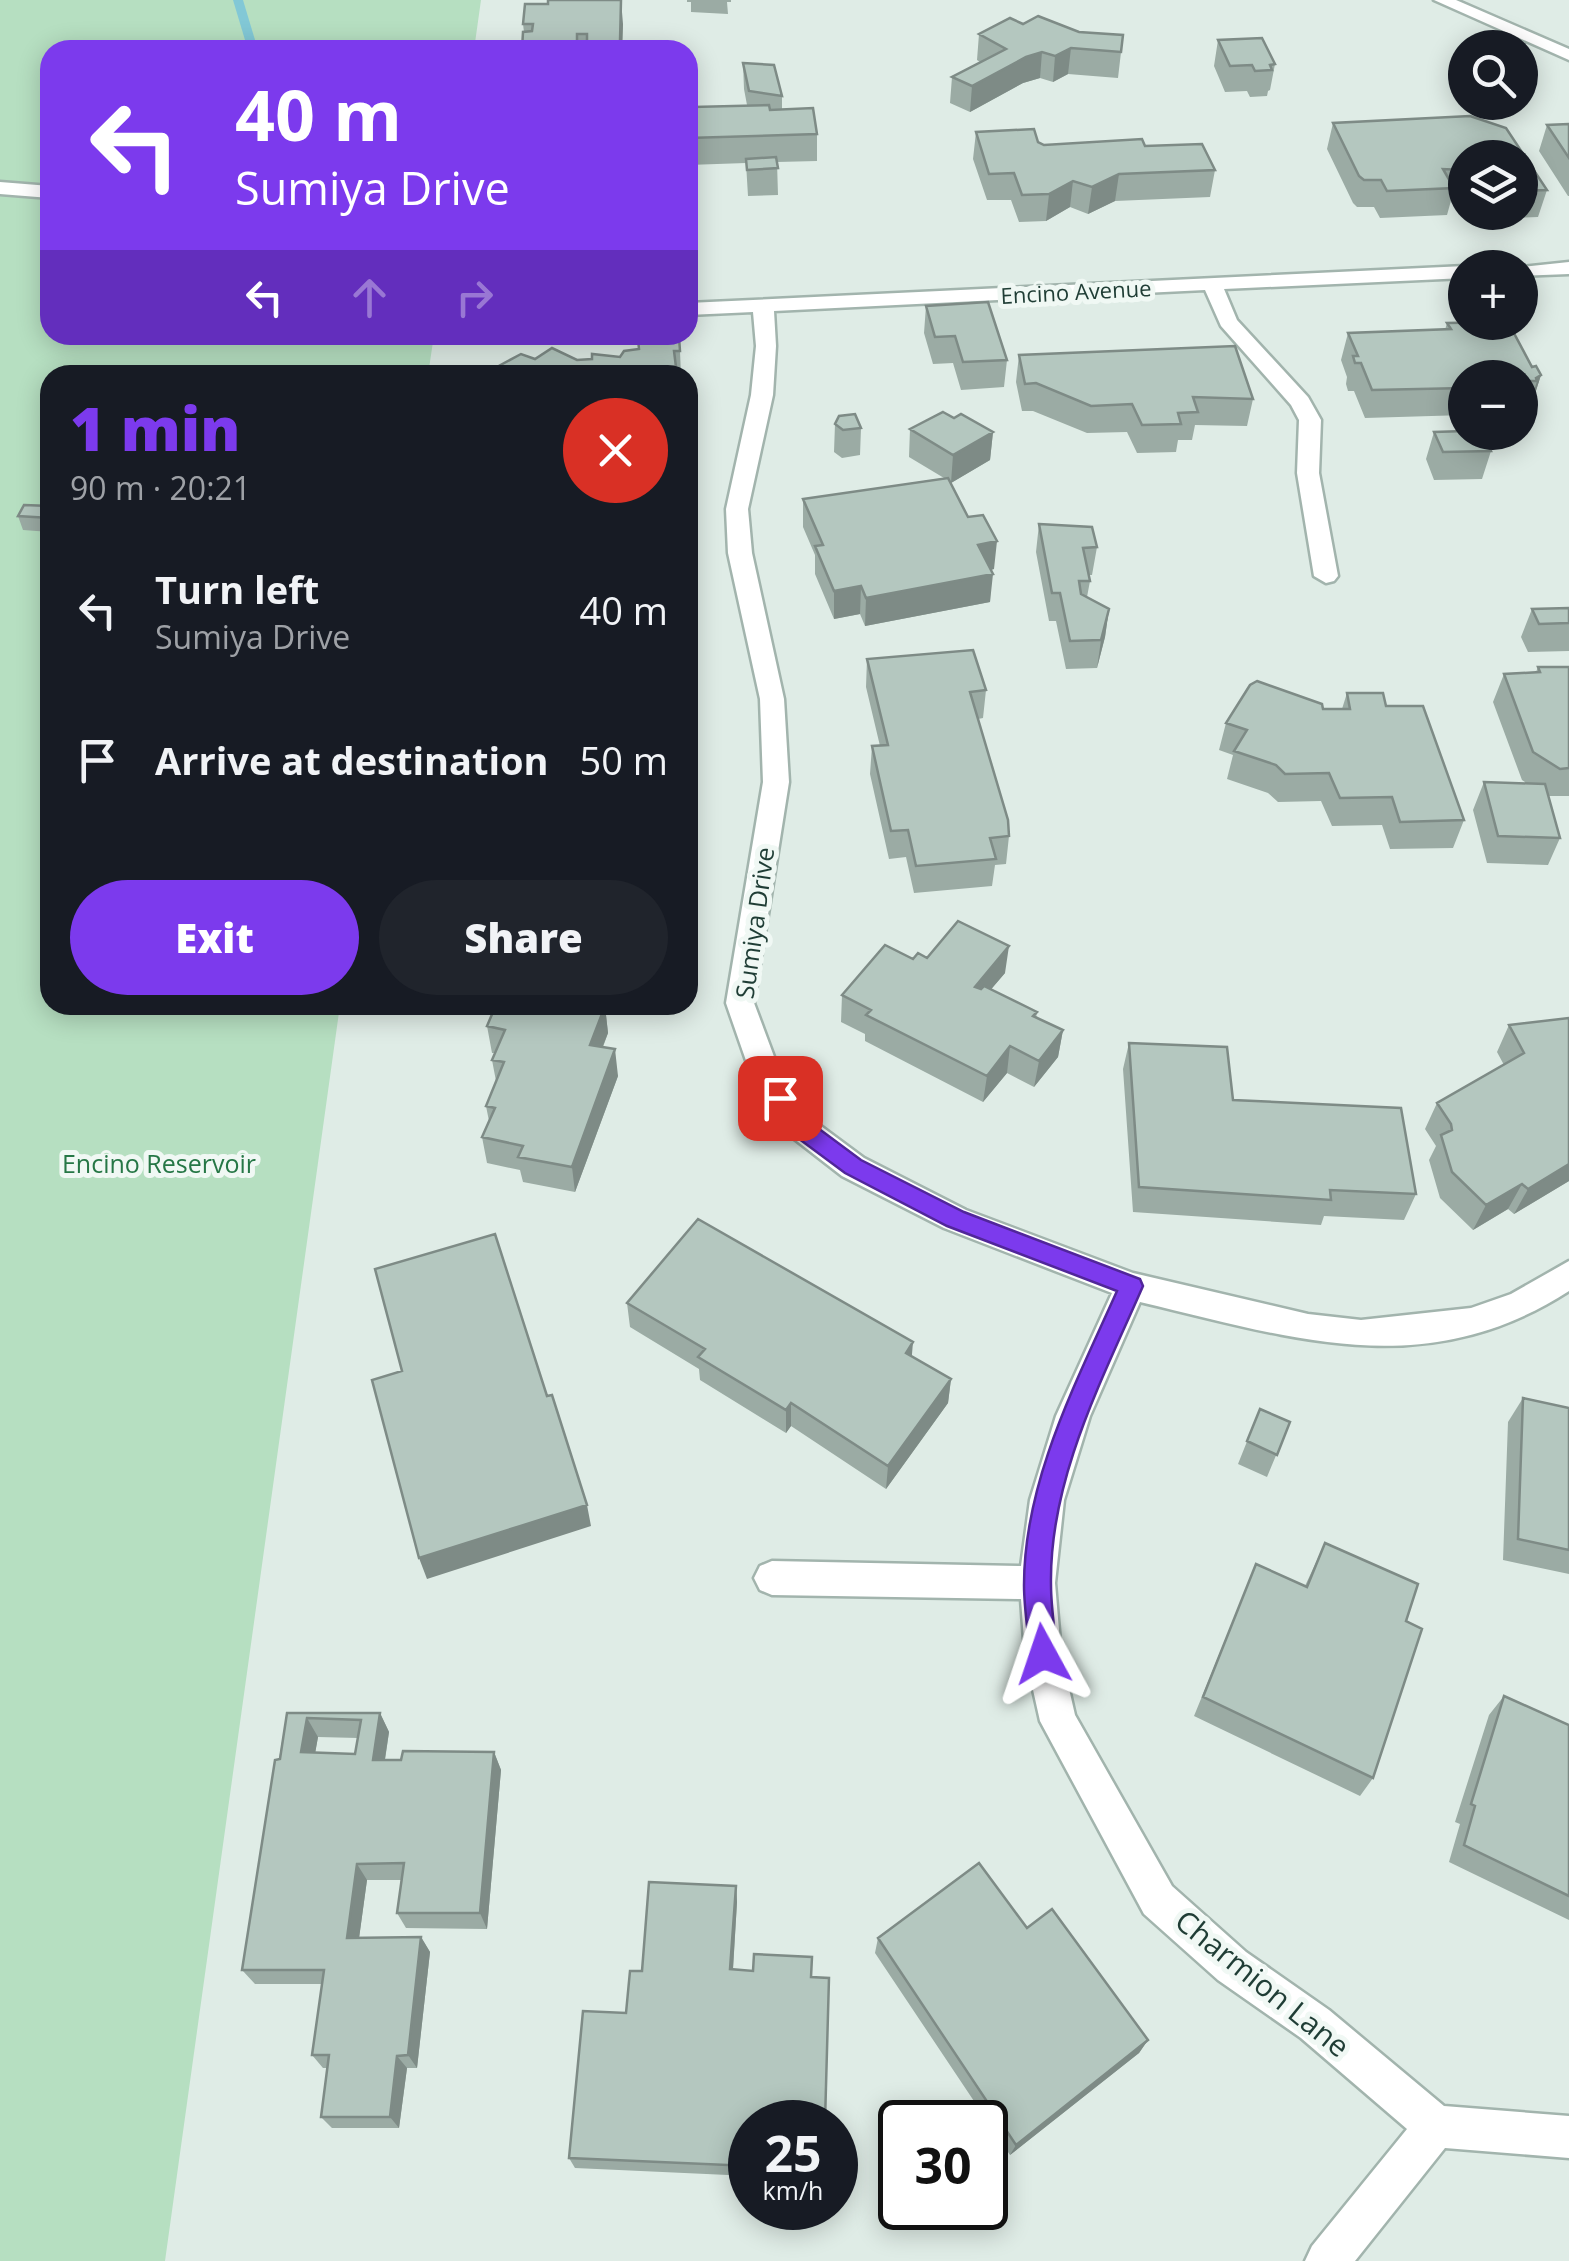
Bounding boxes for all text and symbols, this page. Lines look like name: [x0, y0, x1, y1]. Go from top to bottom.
map controls: [1448, 30, 1538, 450]
button: search: [1448, 30, 1538, 120]
text: 40 m: [235, 66, 402, 162]
icon: left: [70, 80, 200, 210]
button: layers: [1448, 140, 1538, 230]
text: Sumiya Drive: [235, 157, 510, 218]
button: +: [1448, 250, 1538, 340]
icon: left: [237, 270, 292, 325]
icon: ahead: [342, 270, 397, 325]
icon: right: [447, 270, 502, 325]
street label: Encino Avenue: [1000, 272, 1152, 310]
button: −: [1448, 360, 1538, 450]
text: 1 min: [70, 387, 240, 469]
button: close: [563, 398, 668, 503]
text: 90 m · 20:21: [70, 466, 251, 509]
text: Turn left: [155, 563, 319, 615]
icon: left: [70, 583, 125, 638]
text: 40 m: [579, 584, 668, 636]
text: Sumiya Drive: [155, 615, 350, 658]
icon: arrive: [70, 733, 125, 788]
text: Arrive at destination: [155, 734, 549, 786]
text: 50 m: [579, 734, 668, 786]
street label: Sumiya Drive: [727, 845, 781, 1001]
button: Exit: [70, 880, 359, 995]
button: Share: [379, 880, 668, 995]
pin: [738, 1056, 823, 1141]
icon: arrive: [753, 1071, 808, 1126]
park label: Encino Reservoir: [62, 1146, 256, 1180]
position arrow: [991, 1602, 1095, 1706]
street label: Charmion Lane: [1167, 1900, 1359, 2066]
speed limit sign: 30: [878, 2100, 1008, 2230]
text: 25: [764, 2119, 822, 2187]
text: km/h: [763, 2173, 823, 2207]

